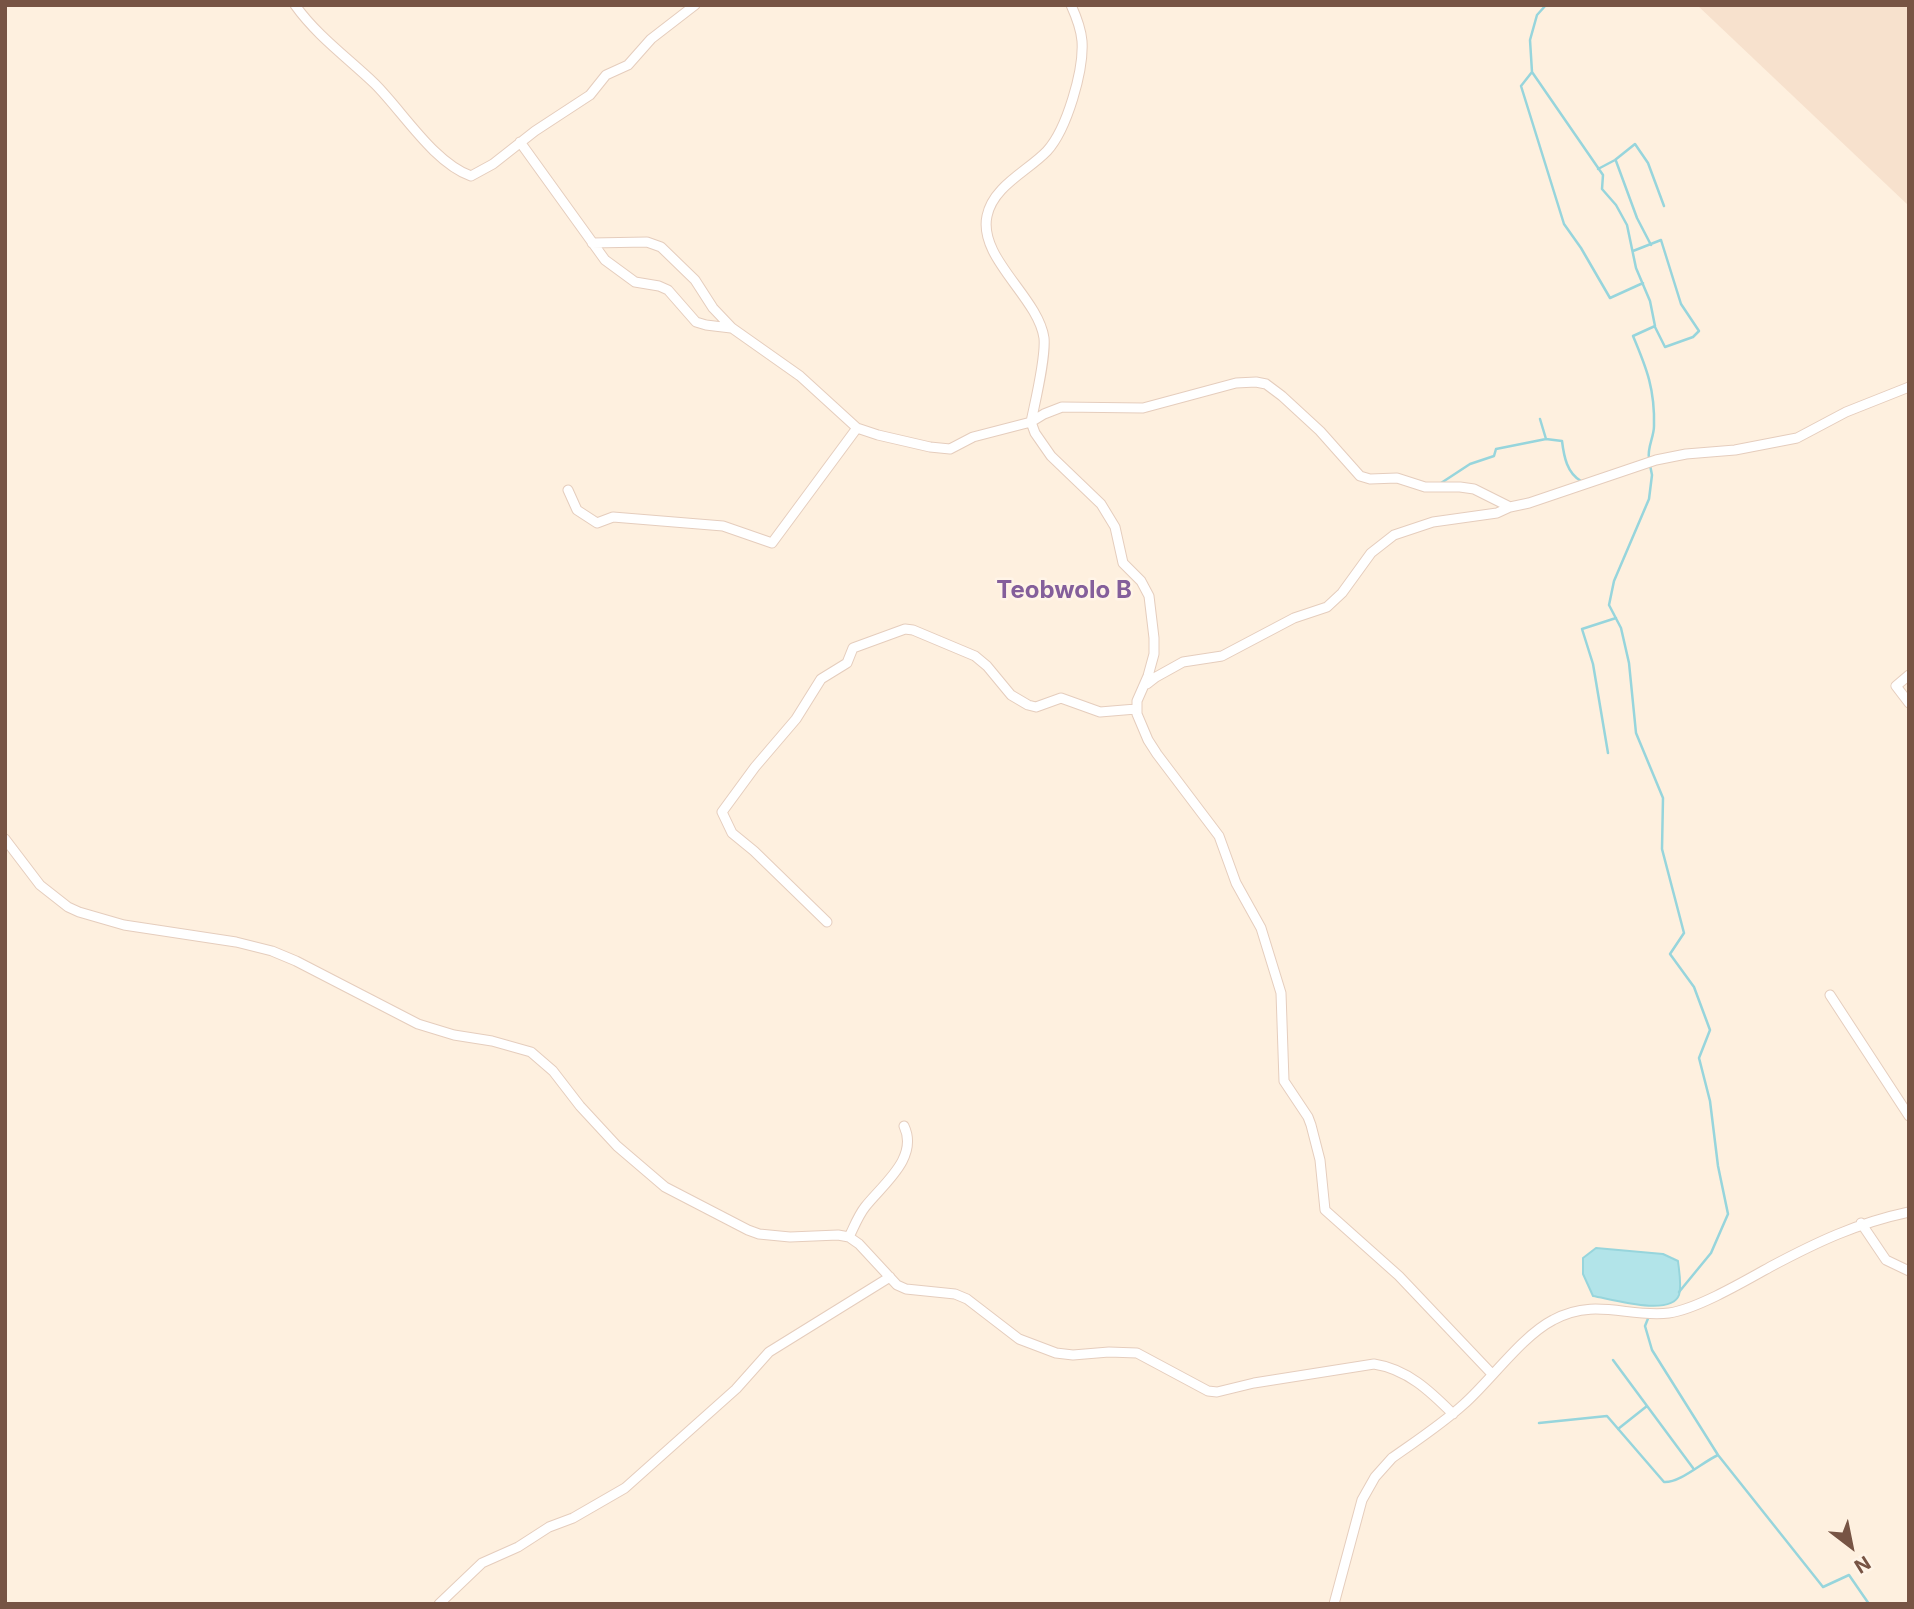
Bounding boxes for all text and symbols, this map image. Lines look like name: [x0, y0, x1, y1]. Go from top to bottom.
district label: Teobwolo B: [996, 577, 1132, 605]
north arrow: [1816, 1511, 1886, 1581]
text: N: [1850, 1551, 1875, 1578]

